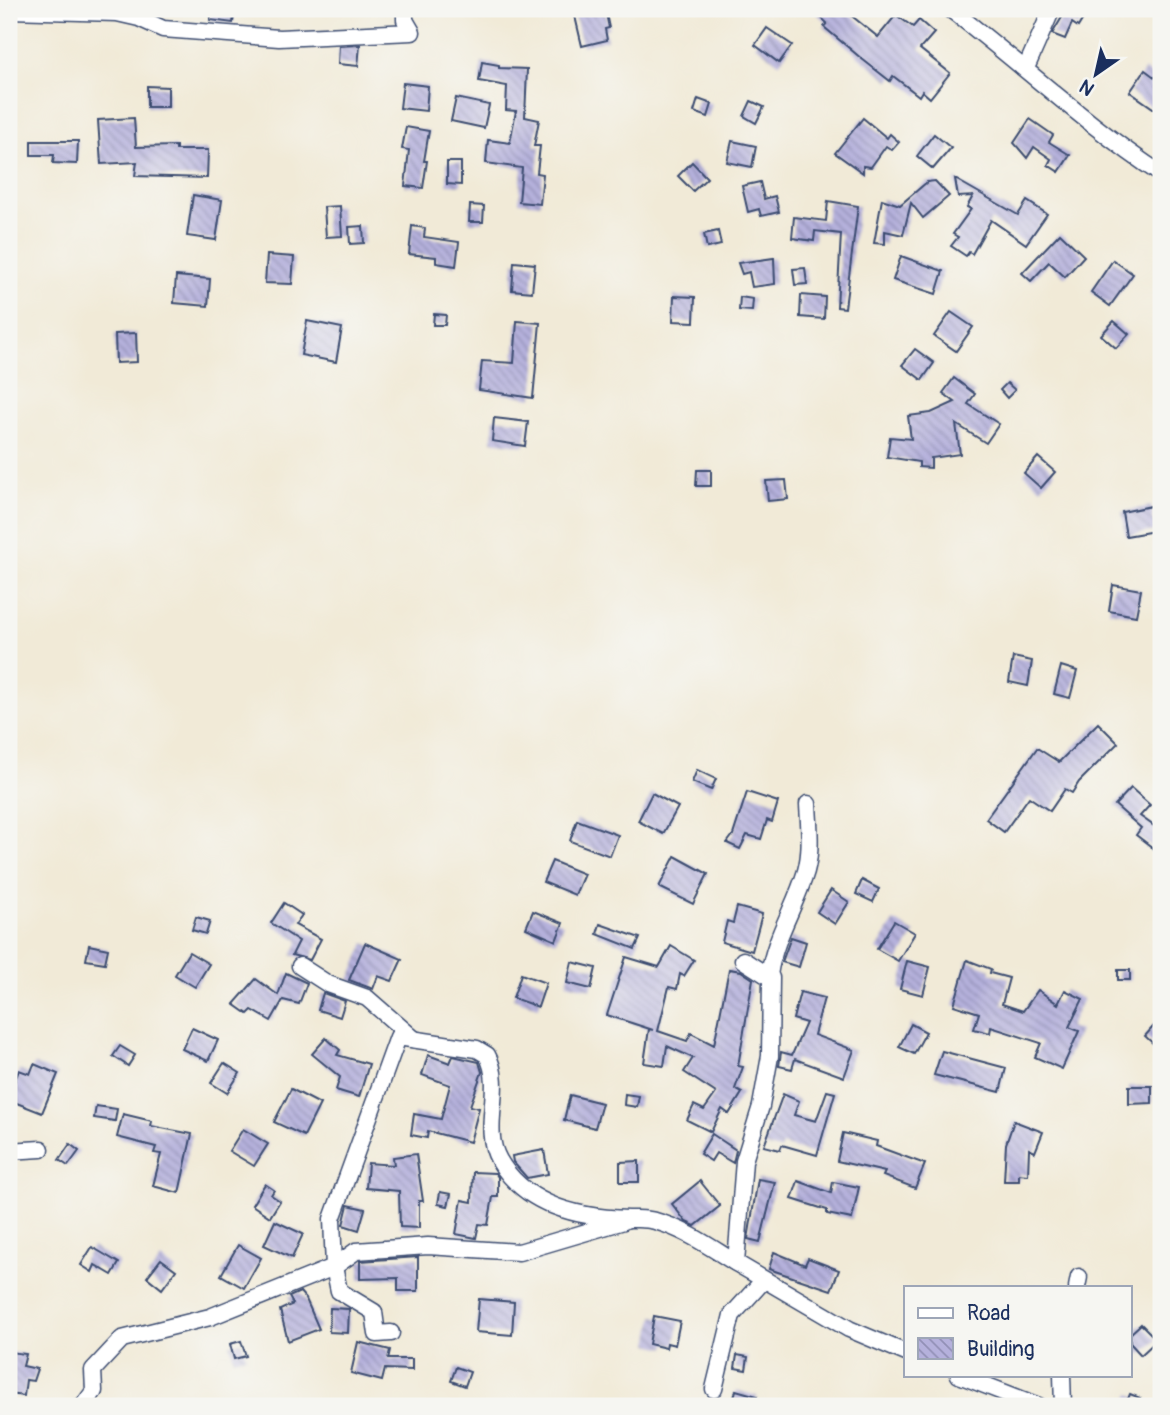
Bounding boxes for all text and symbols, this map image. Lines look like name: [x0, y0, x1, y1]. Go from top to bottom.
north arrow: [1062, 38, 1132, 108]
text: N: [1075, 74, 1099, 101]
legend: [904, 1286, 1132, 1376]
text: Road: [967, 1300, 1011, 1327]
text: Building: [967, 1336, 1034, 1363]

